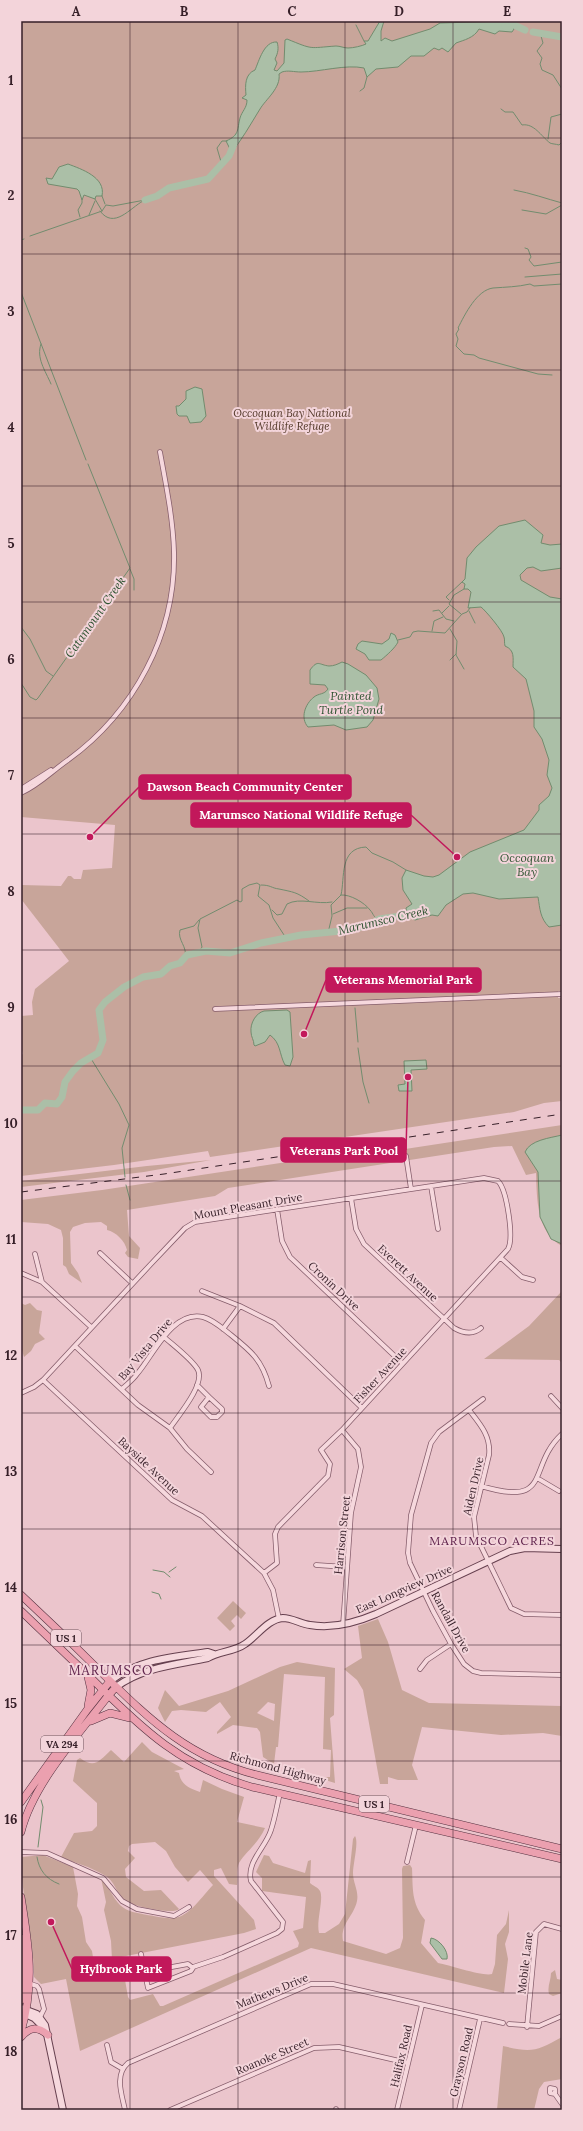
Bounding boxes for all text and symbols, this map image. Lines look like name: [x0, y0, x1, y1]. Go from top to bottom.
text: A: [72, 3, 81, 20]
text: B: [180, 3, 189, 20]
text: C: [288, 3, 297, 20]
text: D: [394, 3, 404, 20]
text: E: [503, 3, 511, 20]
text: 1: [8, 72, 14, 89]
text: 2: [8, 187, 15, 204]
text: 3: [7, 303, 15, 320]
park label: Occoquan Bay National Wildlife Refuge: [233, 406, 351, 433]
text: 4: [7, 419, 15, 436]
text: 5: [7, 535, 15, 552]
water label: Catamount Creek: [61, 573, 129, 661]
text: 6: [7, 651, 15, 668]
water label: Painted Turtle Pond: [319, 688, 383, 717]
text: 7: [8, 767, 14, 784]
callout: Dawson Beach Community Center: [139, 775, 351, 799]
text: Dawson Beach Community Center: [147, 779, 343, 794]
callout: Marumsco National Wildlife Refuge: [191, 803, 411, 827]
text: Marumsco National Wildlife Refuge: [199, 807, 403, 822]
water label: Occoquan Bay: [500, 850, 555, 879]
text: 8: [7, 883, 15, 900]
water label: Marumsco Creek: [336, 902, 430, 938]
callout: Veterans Memorial Park: [326, 968, 481, 992]
text: Veterans Memorial Park: [333, 972, 473, 987]
text: 9: [7, 999, 15, 1016]
text: 10: [4, 1115, 18, 1132]
callout: Veterans Park Pool: [281, 1138, 406, 1162]
text: Veterans Park Pool: [290, 1143, 399, 1158]
street label: Mount Pleasant Drive: [193, 1190, 303, 1222]
text: 11: [6, 1231, 16, 1248]
street label: Everett Avenue: [375, 1241, 441, 1305]
street label: Cronin Drive: [305, 1258, 363, 1314]
street label: Bay Vista Drive: [115, 1315, 175, 1383]
street label: Fisher Avenue: [350, 1344, 410, 1406]
text: 12: [5, 1347, 17, 1364]
street label: Bayside Avenue: [115, 1434, 183, 1498]
street label: Aiden Drive: [459, 1455, 487, 1518]
text: 13: [5, 1463, 17, 1480]
street label: Harrison Street: [331, 1494, 353, 1575]
district label: MARUMSCO ACRES: [429, 1533, 555, 1548]
street label: East Longview Drive: [354, 1561, 454, 1617]
text: 14: [5, 1579, 17, 1596]
street label: Randall Drive: [428, 1589, 474, 1655]
road number: US 1: [51, 1630, 81, 1646]
district label: MARUMSCO: [69, 1662, 153, 1679]
text: 15: [5, 1695, 17, 1712]
road number: VA 294: [41, 1736, 83, 1752]
street label: Richmond Highway: [228, 1748, 328, 1788]
road number: US 1: [359, 1796, 389, 1812]
text: 16: [5, 1811, 17, 1828]
text: 17: [5, 1927, 17, 1944]
street label: Mobile Lane: [514, 1931, 536, 1995]
callout: Hylbrook Park: [72, 1957, 171, 1981]
text: Hylbrook Park: [80, 1961, 162, 1976]
street label: Mathews Drive: [234, 1970, 310, 2012]
street label: Halifax Road: [387, 2023, 415, 2089]
street label: Grayson Road: [446, 2025, 476, 2098]
street label: Roanoke Street: [233, 2034, 311, 2078]
text: 18: [5, 2043, 17, 2060]

